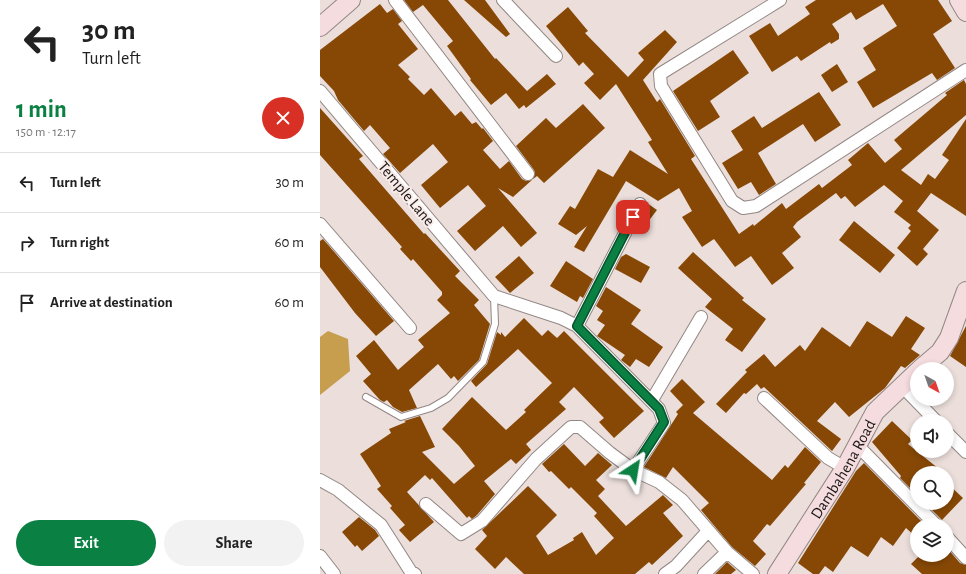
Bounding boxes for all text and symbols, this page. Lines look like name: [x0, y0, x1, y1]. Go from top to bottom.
icon: left: [16, 16, 68, 68]
text: 30 m: [82, 17, 135, 45]
text: Turn left: [82, 50, 141, 68]
button: close: [262, 97, 304, 139]
text: 1 min: [16, 98, 67, 122]
text: 150 m · 12:17: [16, 126, 76, 139]
street label: Temple Lane: [375, 158, 438, 229]
icon: left: [16, 172, 38, 194]
text: Turn left: [50, 175, 101, 190]
text: 30 m: [275, 175, 304, 190]
pin: [616, 200, 650, 234]
icon: arrive: [622, 206, 644, 228]
icon: right: [16, 232, 38, 254]
text: Turn right: [50, 235, 109, 250]
text: 60 m: [275, 235, 304, 250]
icon: arrive: [16, 292, 38, 314]
text: Arrive at destination: [50, 295, 173, 310]
text: 60 m: [275, 295, 304, 310]
north arrow: [910, 362, 954, 406]
map controls: [910, 362, 954, 562]
button: sound: [910, 414, 954, 458]
street label: Dambahena Road: [808, 417, 878, 522]
position arrow: [612, 449, 654, 491]
button: search: [910, 466, 954, 510]
button: layers: [910, 518, 954, 562]
button: Exit: [16, 520, 156, 566]
button: Share: [164, 520, 304, 566]

